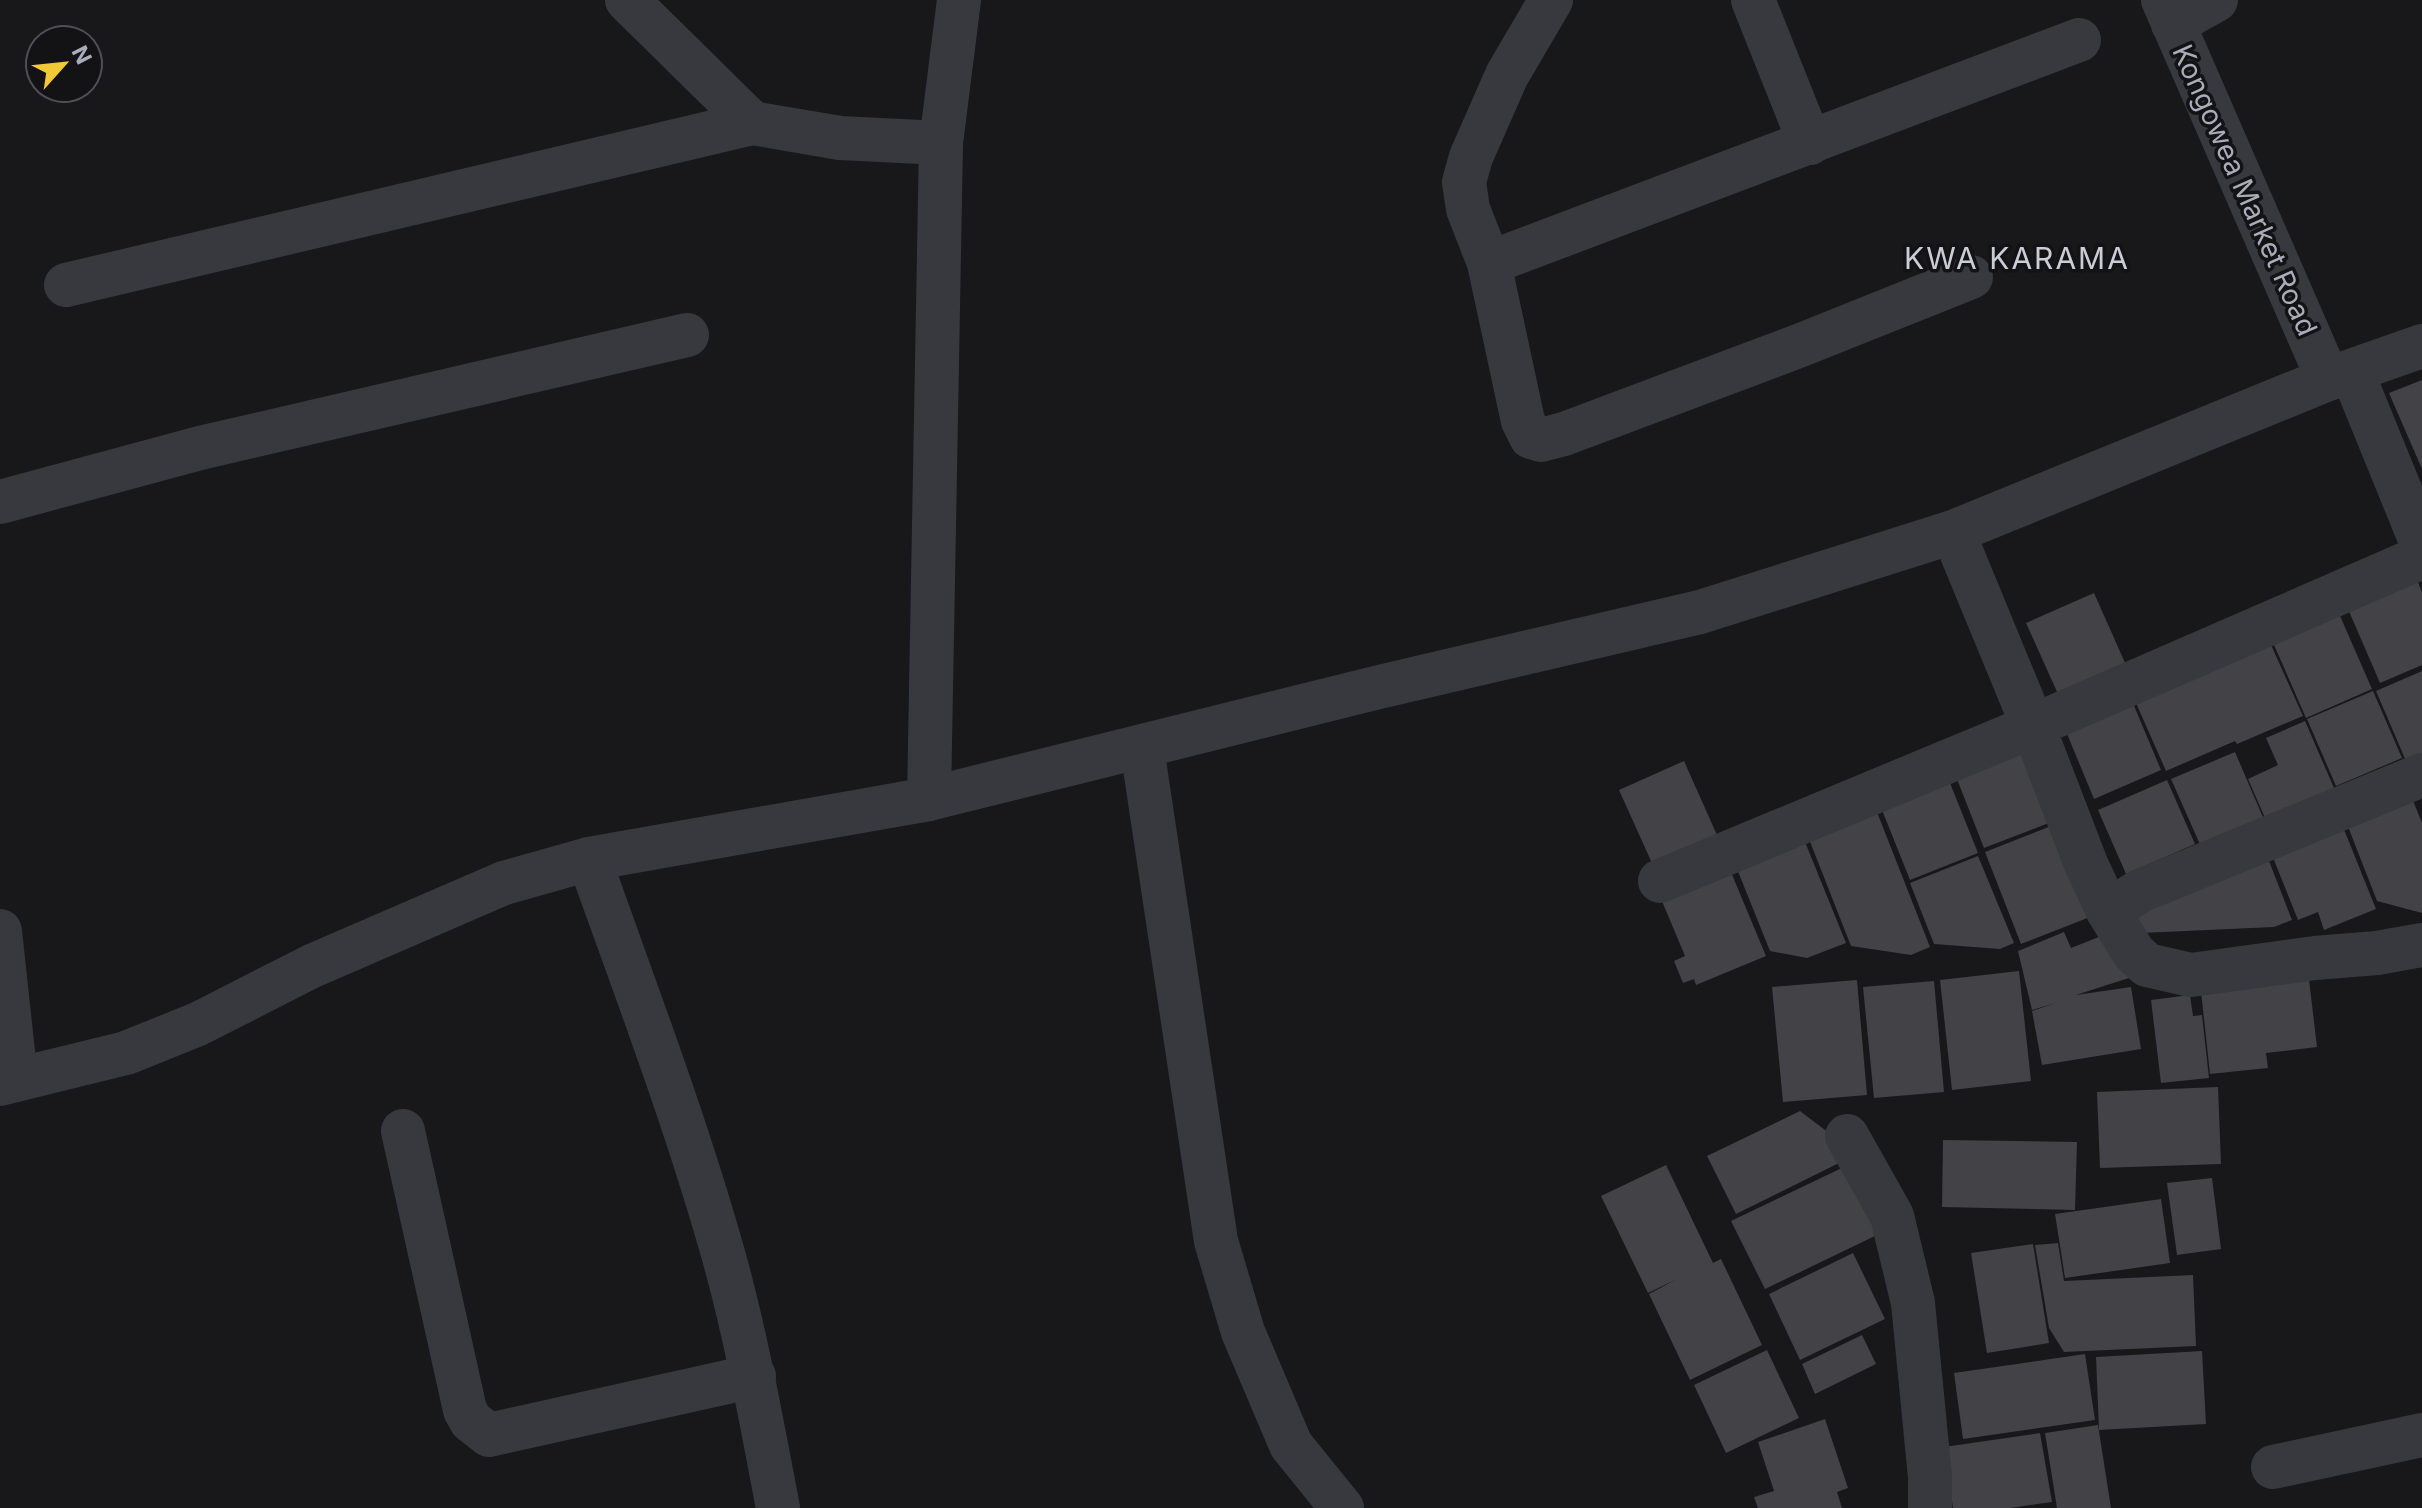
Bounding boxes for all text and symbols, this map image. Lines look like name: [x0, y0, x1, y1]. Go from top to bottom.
north arrow: [24, 24, 104, 104]
street label: Kongowea Market Road: [2165, 39, 2325, 341]
text: N: [66, 42, 97, 68]
district label: KWA KARAMA: [1904, 240, 2130, 276]

